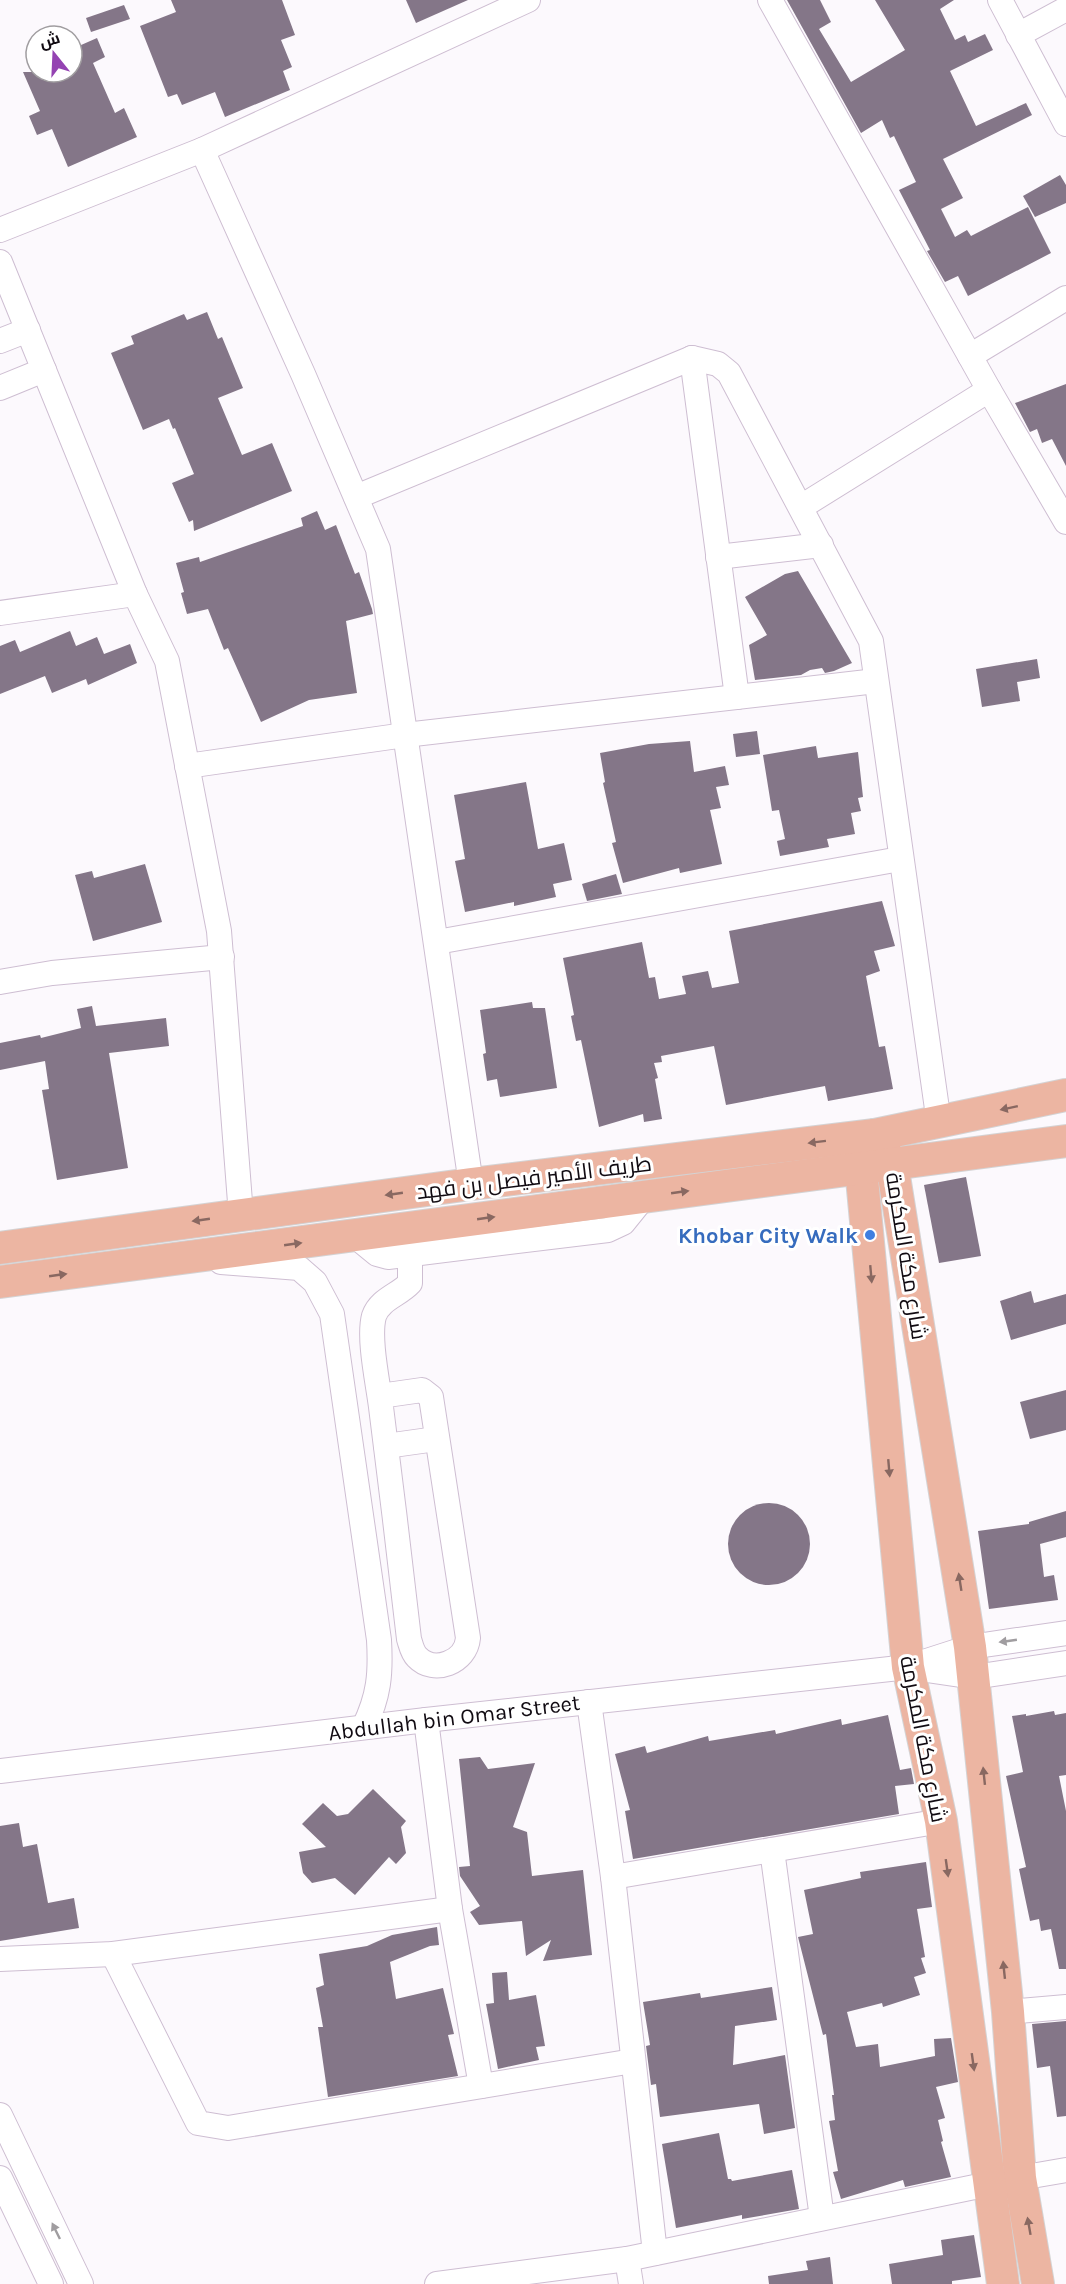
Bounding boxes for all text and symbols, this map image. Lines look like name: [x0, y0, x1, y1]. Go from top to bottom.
north arrow: [24, 24, 84, 84]
text: ش: [37, 28, 62, 52]
one-way arrow: [999, 1104, 1018, 1113]
one-way arrow: [807, 1137, 826, 1147]
street label: طريف الأمير فيصل بن فهد: [415, 1151, 653, 1205]
street label: شارع مكة المكرمة: [879, 1171, 932, 1342]
one-way arrow: [670, 1188, 689, 1197]
one-way arrow: [385, 1190, 404, 1199]
one-way arrow: [477, 1213, 496, 1223]
one-way arrow: [191, 1216, 210, 1225]
place label: Khobar City Walk: [678, 1223, 858, 1249]
marker: Khobar City Walk: [863, 1228, 877, 1242]
one-way arrow: [284, 1239, 303, 1248]
one-way arrow: [866, 1265, 876, 1284]
one-way arrow: [49, 1270, 68, 1279]
one-way arrow: [884, 1459, 894, 1478]
one-way arrow: [955, 1573, 964, 1592]
one-way arrow: [998, 1637, 1017, 1646]
street label: شارع مكة المكرمة: [893, 1654, 952, 1825]
street label: Abdullah bin Omar Street: [327, 1690, 582, 1746]
one-way arrow: [979, 1766, 989, 1785]
one-way arrow: [942, 1859, 952, 1878]
one-way arrow: [999, 1960, 1009, 1979]
one-way arrow: [968, 2052, 978, 2071]
one-way arrow: [1024, 2217, 1033, 2236]
one-way arrow: [51, 2223, 60, 2240]

